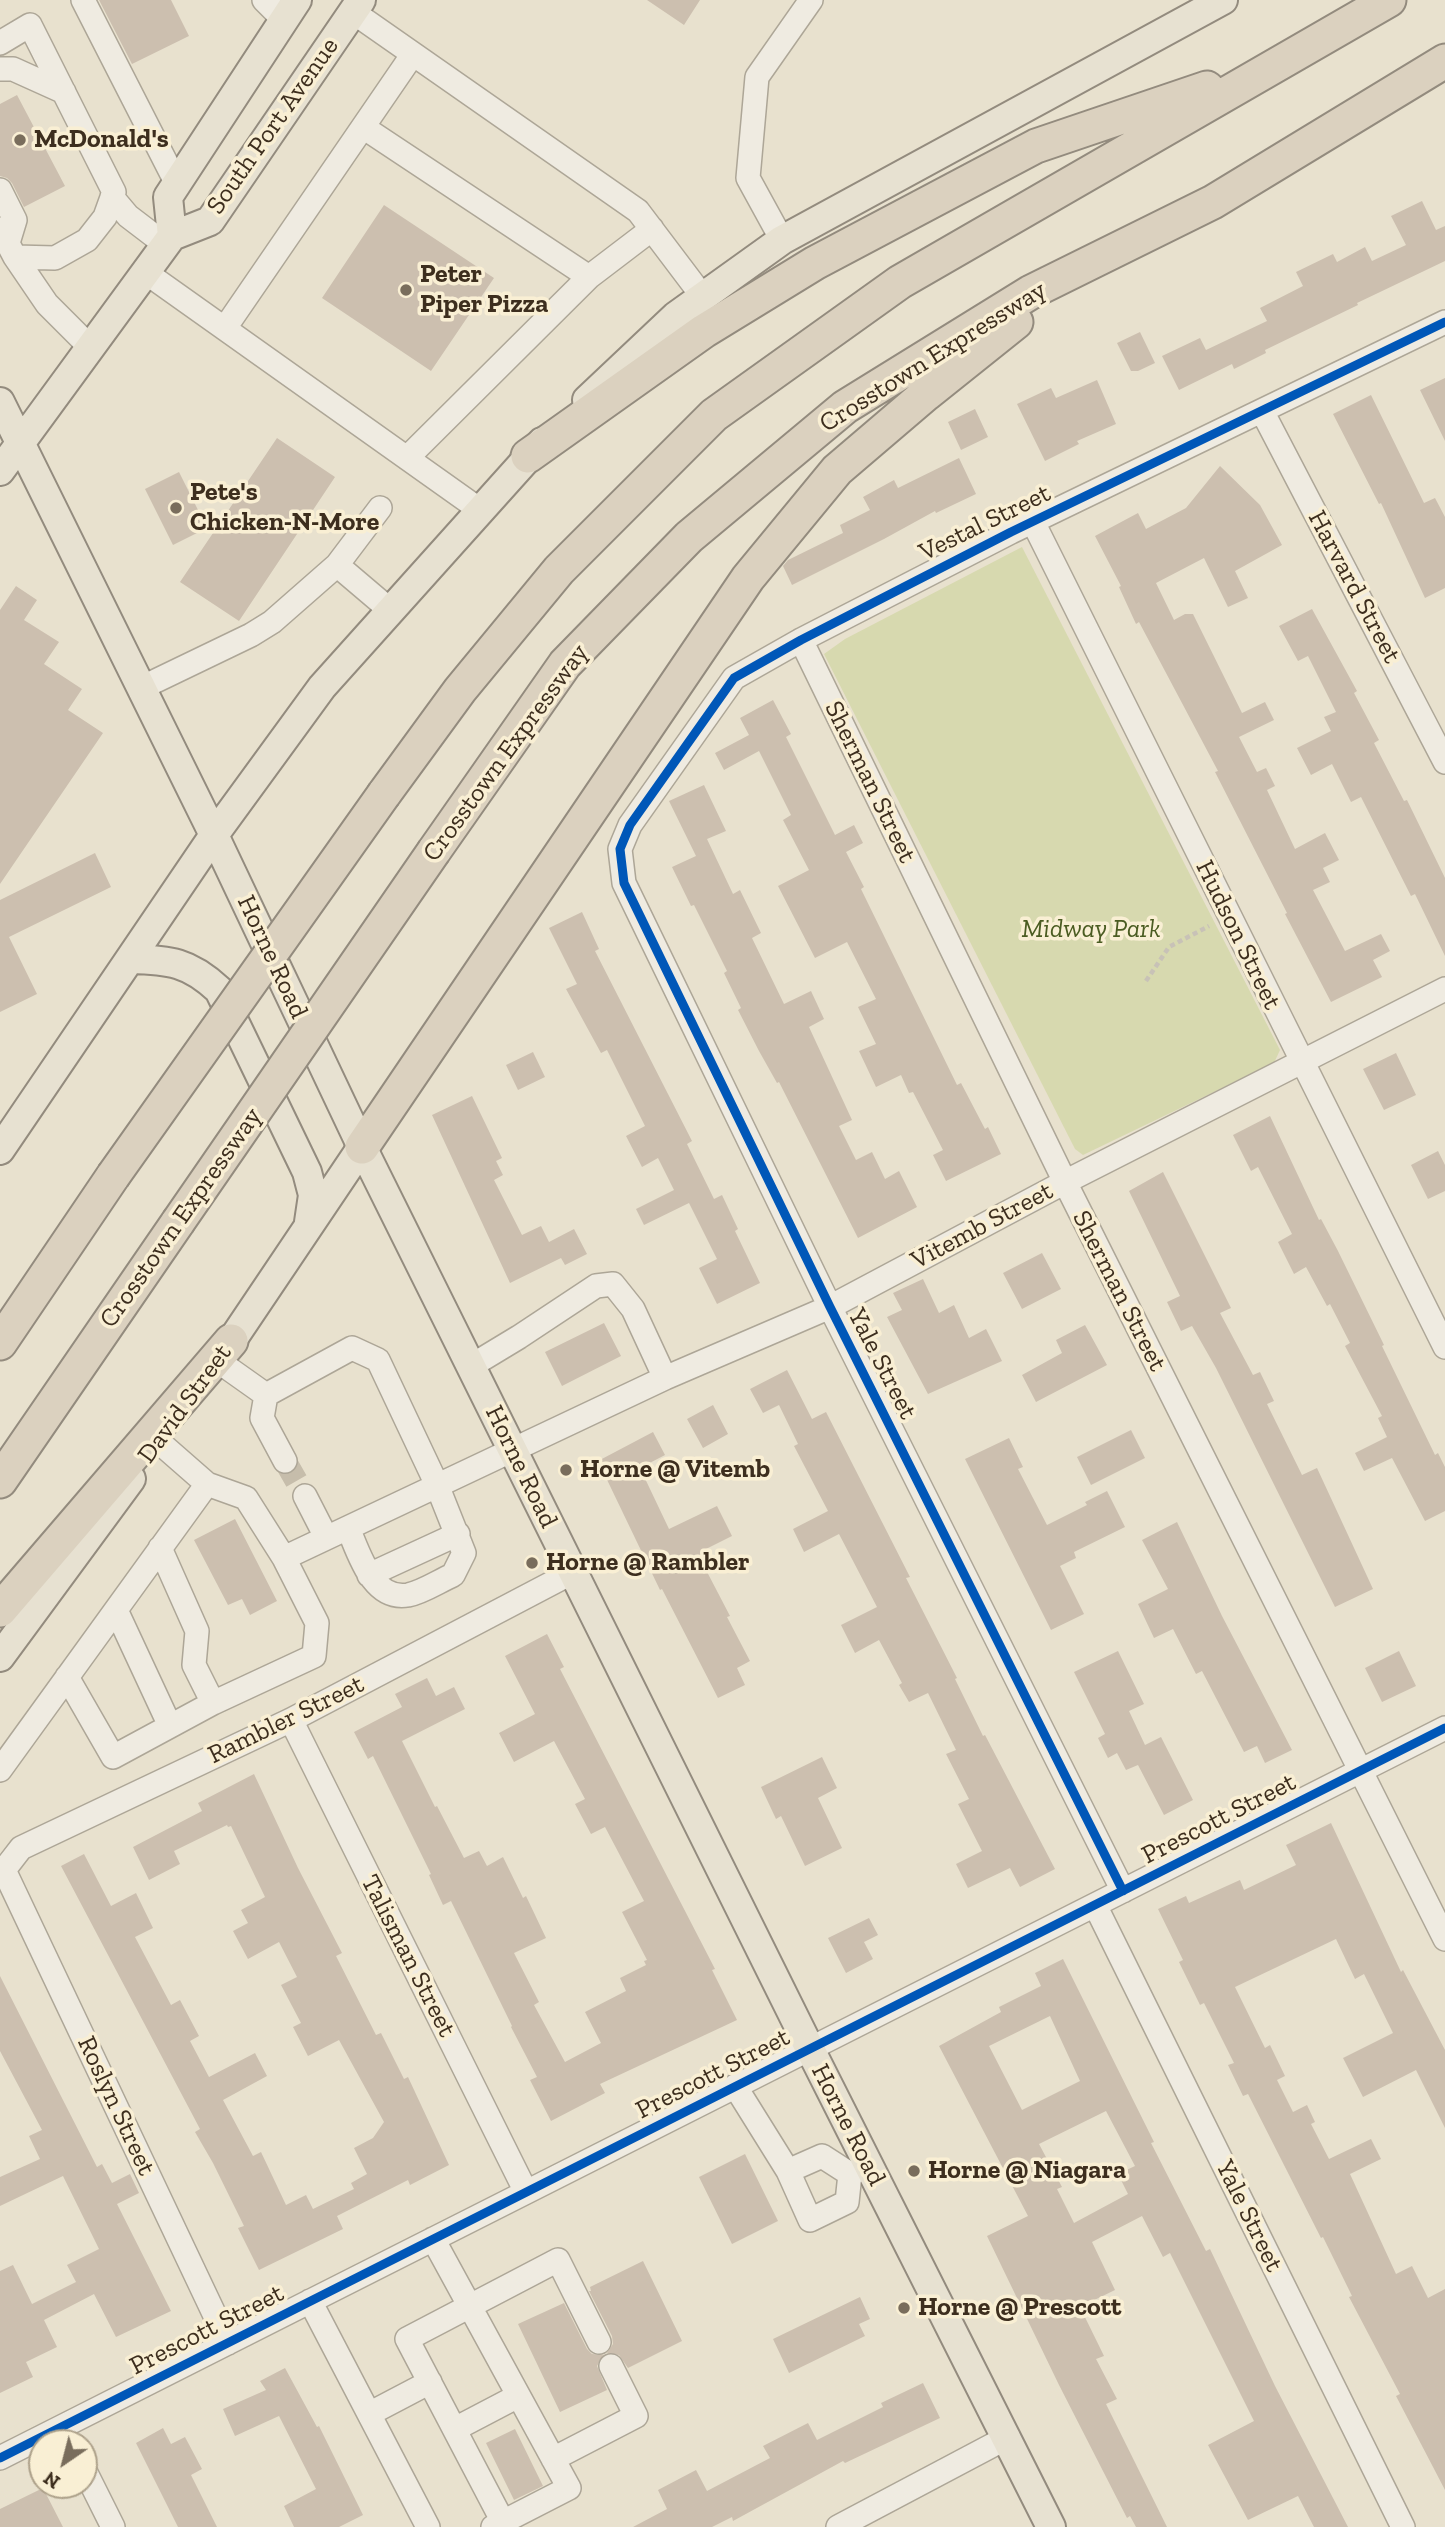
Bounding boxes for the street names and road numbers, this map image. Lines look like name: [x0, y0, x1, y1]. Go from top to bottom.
street label: South Port Avenue: [200, 32, 346, 220]
street label: Crosstown Expressway: [814, 275, 1052, 439]
street label: Vestal Street: [914, 478, 1056, 568]
street label: Harvard Street: [1301, 505, 1407, 669]
street label: Crosstown Expressway: [417, 638, 595, 868]
street label: Sherman Street: [817, 696, 923, 868]
street label: Hudson Street: [1188, 855, 1288, 1015]
street label: Horne Road: [230, 890, 314, 1024]
street label: Crosstown Expressway: [93, 1102, 269, 1334]
street label: Vitemb Street: [906, 1176, 1058, 1276]
street label: Sherman Street: [1065, 1206, 1173, 1376]
street label: Yale Street: [841, 1303, 923, 1425]
street label: David Street: [131, 1338, 239, 1470]
street label: Horne Road: [478, 1401, 564, 1533]
street label: Rambler Street: [203, 1669, 369, 1771]
street label: Prescott Street: [1137, 1767, 1301, 1871]
street label: Talisman Street: [354, 1870, 462, 2042]
street label: Prescott Street: [631, 2022, 795, 2126]
street label: Roslyn Street: [70, 2032, 162, 2180]
street label: Horne Road: [804, 2059, 892, 2191]
street label: Yale Street: [1209, 2155, 1289, 2277]
street label: Prescott Street: [125, 2278, 289, 2382]

